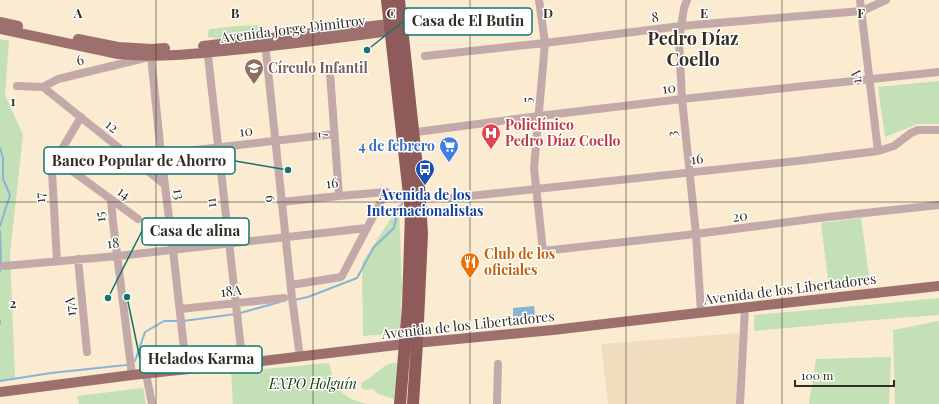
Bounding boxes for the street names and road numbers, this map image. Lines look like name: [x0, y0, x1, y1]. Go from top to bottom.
street label: 8: [650, 7, 660, 26]
street label: Avenida Jorge Dimitrov: [219, 10, 367, 47]
street label: 6: [74, 49, 86, 70]
street label: 1A: [845, 69, 866, 85]
street label: 10: [661, 77, 677, 98]
street label: 5: [517, 96, 536, 104]
street label: 12: [102, 114, 123, 137]
street label: 10: [238, 120, 254, 141]
street label: 3: [662, 130, 681, 138]
street label: 7: [311, 131, 330, 139]
street label: 16: [690, 148, 704, 169]
street label: 16: [325, 172, 339, 193]
street label: 14: [114, 181, 135, 204]
street label: 13: [169, 187, 190, 201]
street label: 17: [30, 192, 49, 204]
street label: 9: [258, 195, 277, 204]
street label: 11: [200, 197, 221, 209]
street label: 20: [731, 205, 749, 226]
street label: 15: [90, 211, 109, 223]
street label: 18: [106, 232, 120, 253]
street label: Avenida de los Libertadores: [702, 268, 877, 309]
street label: 18A: [219, 280, 243, 301]
street label: 17A: [59, 296, 80, 318]
street label: Avenida de los Libertadores: [380, 306, 555, 343]

